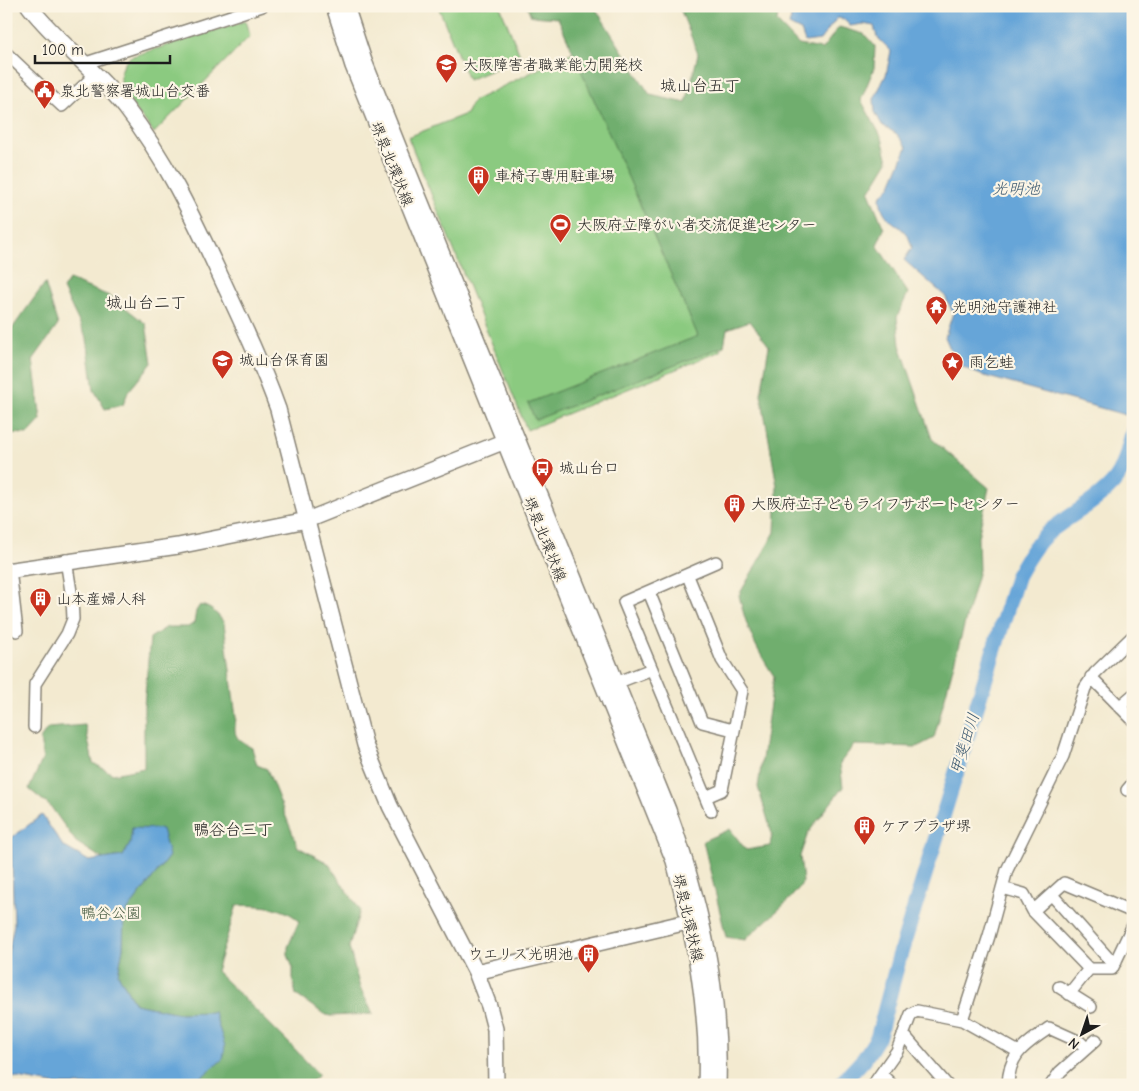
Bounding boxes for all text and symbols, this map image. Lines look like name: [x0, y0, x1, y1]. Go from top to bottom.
scale bar: [35, 32, 170, 64]
text: 100 m: [42, 41, 84, 59]
school or university icon: 大阪障害者職業能力開発校: [435, 53, 459, 84]
place label: 大阪障害者職業能力開発校: [463, 56, 643, 74]
district label: 城山台五丁: [660, 77, 740, 95]
public building icon: 泉北警察署城山台交番: [32, 79, 56, 110]
place label: 泉北警察署城山台交番: [60, 82, 210, 100]
street label: 堺泉北環状線: [367, 119, 417, 209]
building icon: 車椅子専用駐車場: [467, 164, 491, 195]
place label: 車椅子専用駐車場: [495, 167, 615, 185]
water label: 光明池: [992, 180, 1041, 198]
sports icon: 大阪府立障がい者交流促進センター: [549, 213, 573, 244]
place label: 大阪府立障がい者交流促進センター: [577, 216, 816, 234]
district label: 城山台二丁: [106, 294, 186, 312]
temple icon: 光明池守護神社: [924, 295, 948, 326]
place label: 光明池守護神社: [952, 298, 1057, 316]
school or university icon: 城山台保育園: [211, 348, 235, 379]
place icon: 雨乞蛙: [941, 350, 965, 381]
place label: 城山台保育園: [239, 351, 329, 369]
place label: 雨乞蛙: [969, 353, 1014, 371]
bus stop icon: 城山台口: [531, 456, 555, 487]
place label: 城山台口: [559, 459, 619, 477]
building icon: 大阪府立子どもライフサポートセンター: [723, 492, 747, 523]
street label: 堺泉北環状線: [520, 494, 570, 584]
place label: 大阪府立子どもライフサポートセンター: [751, 495, 1020, 513]
building icon: 山本産婦人科: [28, 587, 52, 618]
place label: 山本産婦人科: [56, 590, 146, 608]
water label: 甲斐田川: [947, 711, 983, 777]
building icon: ケアプラザ堺: [853, 814, 877, 845]
place label: ケアプラザ堺: [881, 817, 971, 835]
district label: 鴨谷台三丁: [193, 821, 273, 839]
street label: 堺泉北環状線: [669, 872, 707, 964]
park label: 鴨谷公園: [81, 904, 141, 922]
building icon: ウエリス光明池: [577, 942, 601, 973]
place label: ウエリス光明池: [468, 945, 573, 963]
north arrow: [1056, 1008, 1106, 1058]
text: N: [1065, 1034, 1083, 1053]

